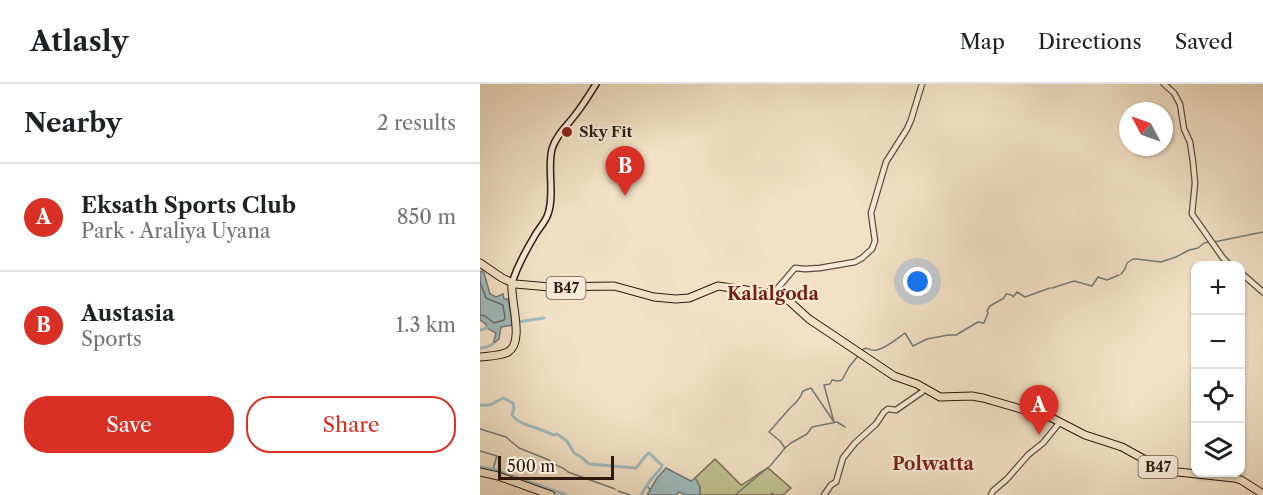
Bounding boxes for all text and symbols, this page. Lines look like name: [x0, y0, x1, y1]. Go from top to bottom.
text: Atlasly: [30, 24, 129, 58]
text: Map: [960, 29, 1005, 54]
text: Directions: [1038, 29, 1142, 54]
text: Saved: [1175, 29, 1233, 54]
north arrow: [1119, 102, 1173, 156]
text: Nearby: [24, 107, 122, 139]
text: 2 results: [377, 111, 456, 135]
place label: Sky Fit: [579, 122, 633, 141]
marker: Sky Fit: [560, 125, 574, 139]
pin: B: [606, 147, 644, 196]
text: Eksath Sports Club: [81, 192, 296, 219]
text: A: [36, 205, 51, 229]
text: 850 m: [397, 205, 456, 229]
text: Park · Araliya Uyana: [81, 219, 271, 243]
map controls: [1191, 261, 1245, 477]
button: +: [1191, 261, 1245, 315]
your location: [903, 267, 932, 296]
road number: B47: [546, 277, 586, 299]
district label: Kalalgoda: [727, 283, 820, 305]
text: Austasia: [81, 300, 175, 327]
text: B: [36, 313, 51, 337]
text: 1.3 km: [396, 313, 456, 337]
button: −: [1191, 315, 1245, 369]
text: Sports: [81, 327, 142, 351]
button: locate: [1191, 369, 1245, 423]
pin: A: [1020, 386, 1058, 435]
button: Save: [24, 396, 234, 453]
button: Share: [246, 396, 456, 453]
button: layers: [1191, 423, 1245, 477]
scale bar: [498, 453, 614, 480]
district label: Polwatta: [892, 453, 974, 475]
text: 500 m: [507, 456, 555, 476]
road number: B47: [1138, 456, 1178, 478]

